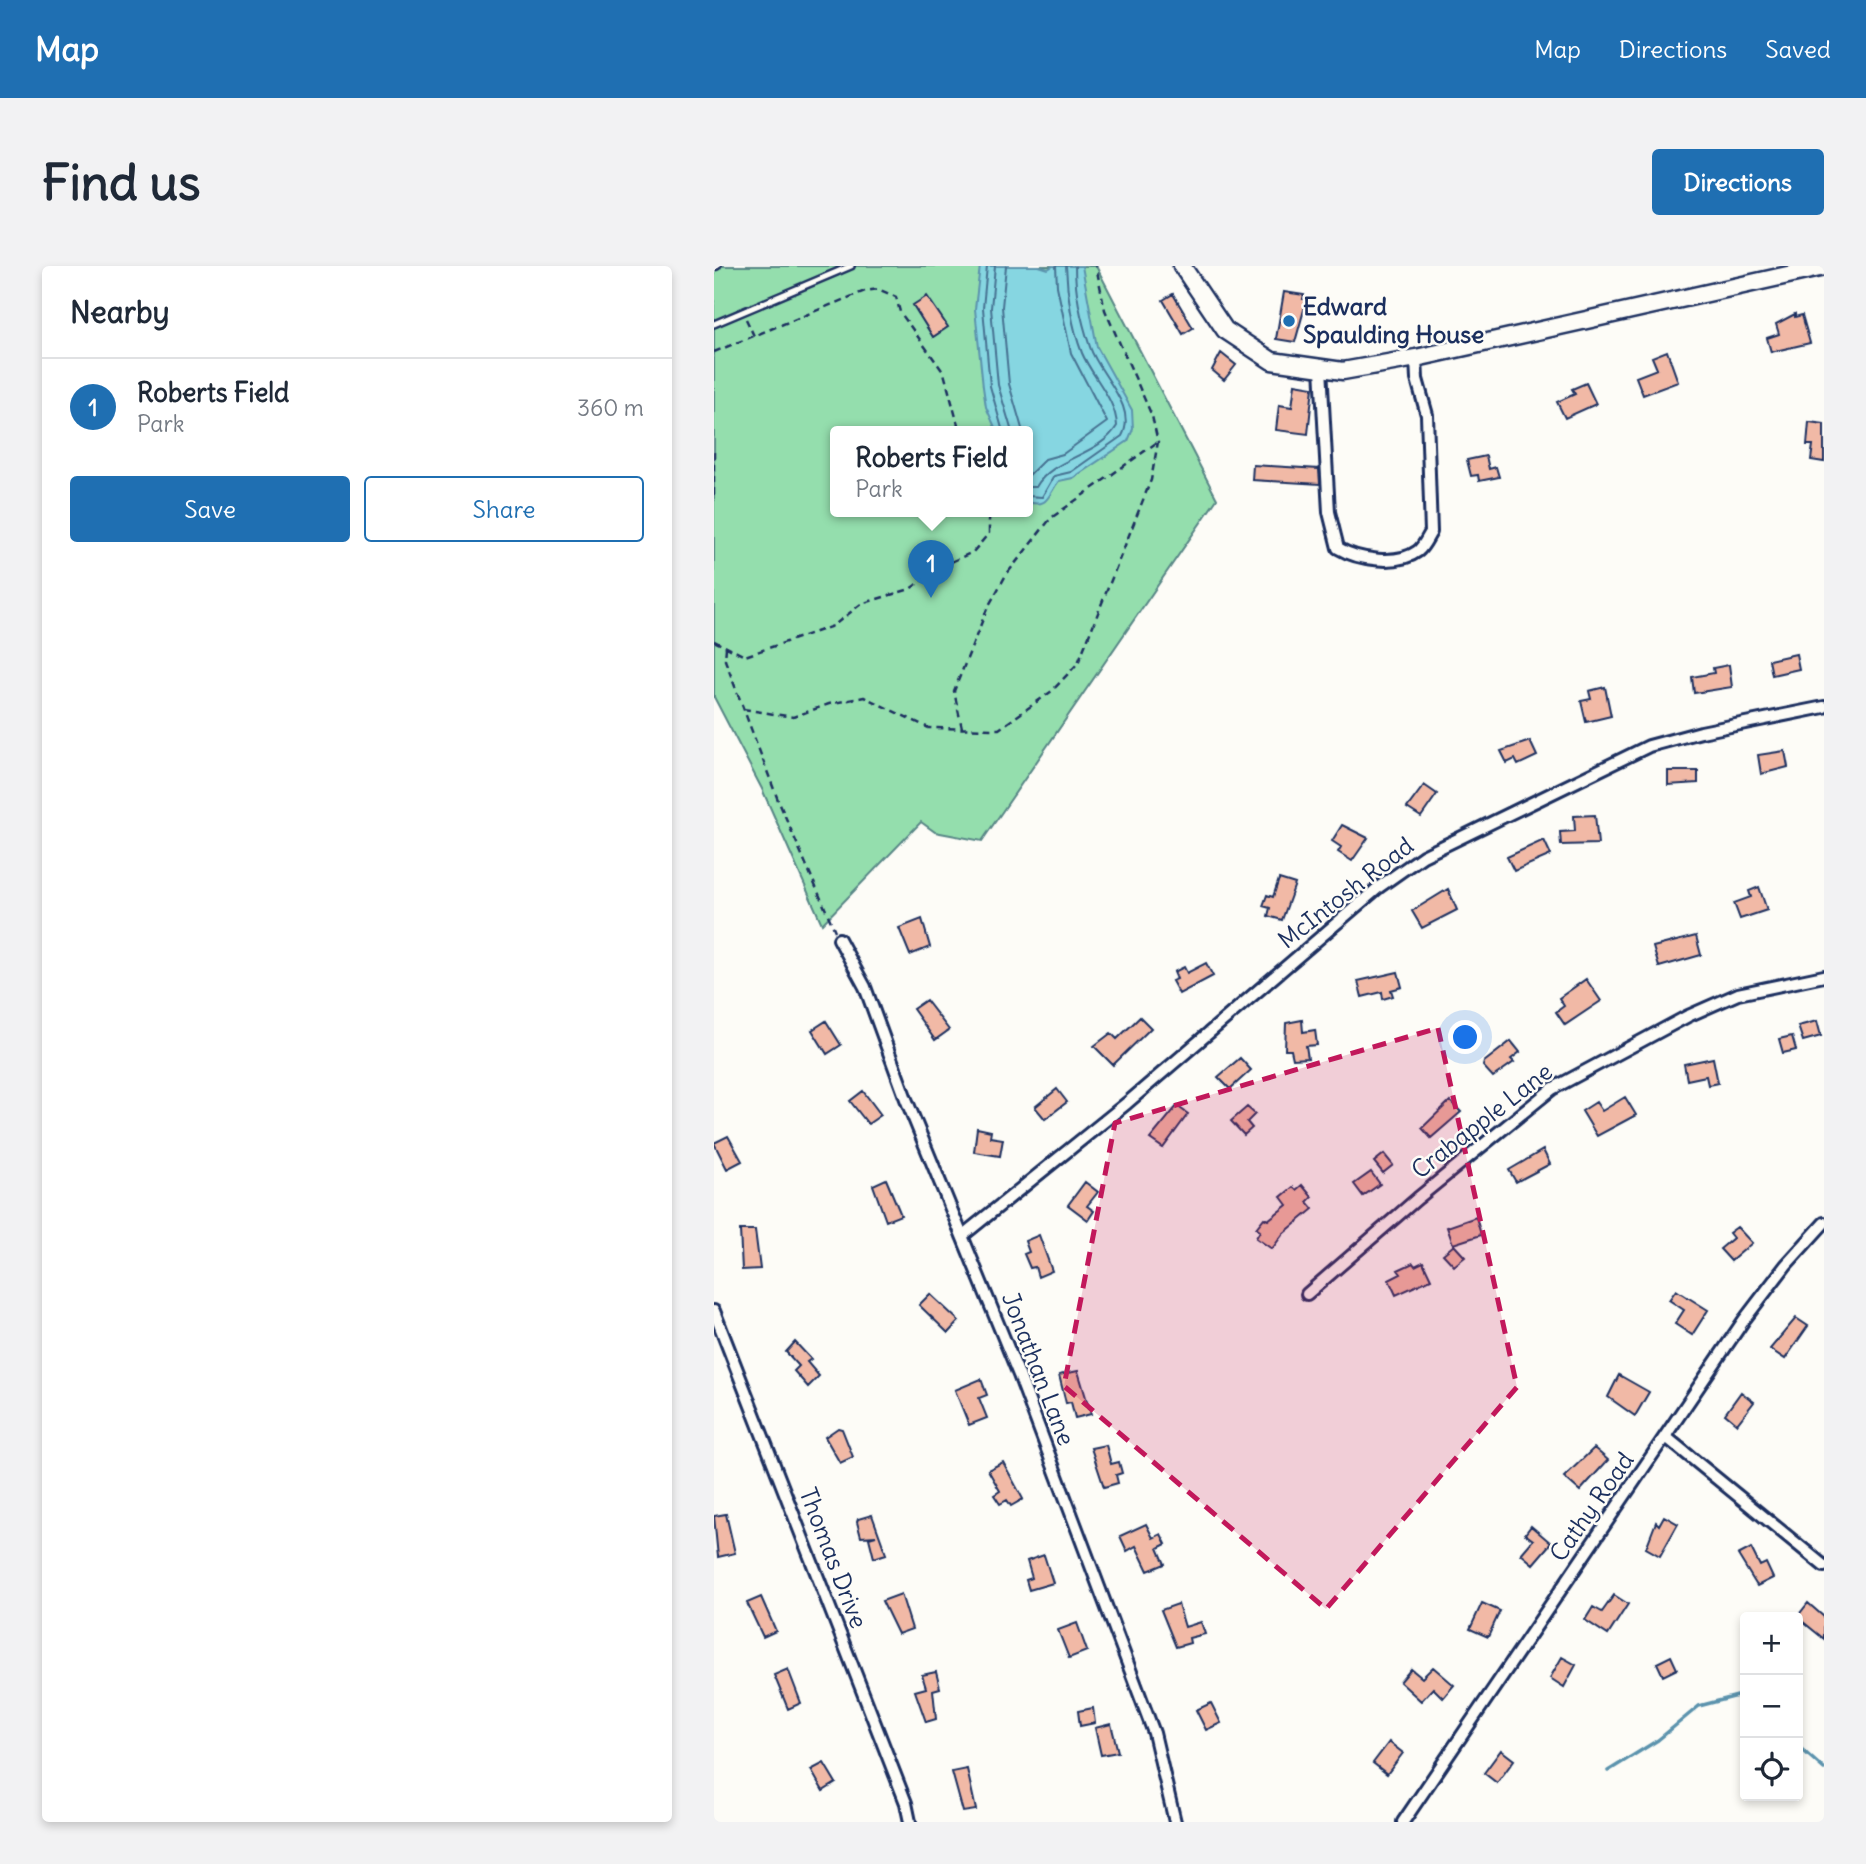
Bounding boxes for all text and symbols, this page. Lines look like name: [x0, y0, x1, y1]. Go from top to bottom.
text: Map: [35, 28, 99, 70]
text: Map: [1534, 34, 1581, 64]
text: Directions: [1619, 34, 1727, 64]
text: Saved: [1765, 34, 1831, 64]
button: Directions: [1652, 149, 1824, 215]
text: Find us: [42, 152, 200, 213]
place label: Edward Spaulding House: [1303, 291, 1484, 349]
text: Nearby: [70, 293, 170, 331]
marker: Edward Spaulding House: [1281, 313, 1297, 329]
text: Roberts Field: [137, 376, 289, 409]
text: 1: [88, 393, 98, 422]
text: 360 m: [577, 393, 644, 422]
text: Park: [137, 409, 185, 438]
popup: [830, 426, 1033, 517]
text: Roberts Field: [855, 441, 1008, 474]
text: Park: [855, 474, 903, 503]
button: Save: [70, 476, 350, 542]
button: Share: [364, 476, 644, 542]
pin: 1: [908, 540, 954, 598]
street label: McIntosh Road: [1272, 830, 1419, 954]
your location: [1448, 1020, 1482, 1054]
street label: Crabapple Lane: [1405, 1056, 1558, 1185]
street label: Jonathan Lane: [996, 1288, 1082, 1450]
street label: Cathy Road: [1543, 1446, 1640, 1567]
street label: Thomas Drive: [793, 1483, 874, 1632]
map controls: [1740, 1612, 1803, 1801]
button: +: [1740, 1612, 1803, 1675]
button: −: [1740, 1675, 1803, 1738]
button: locate: [1740, 1738, 1803, 1801]

